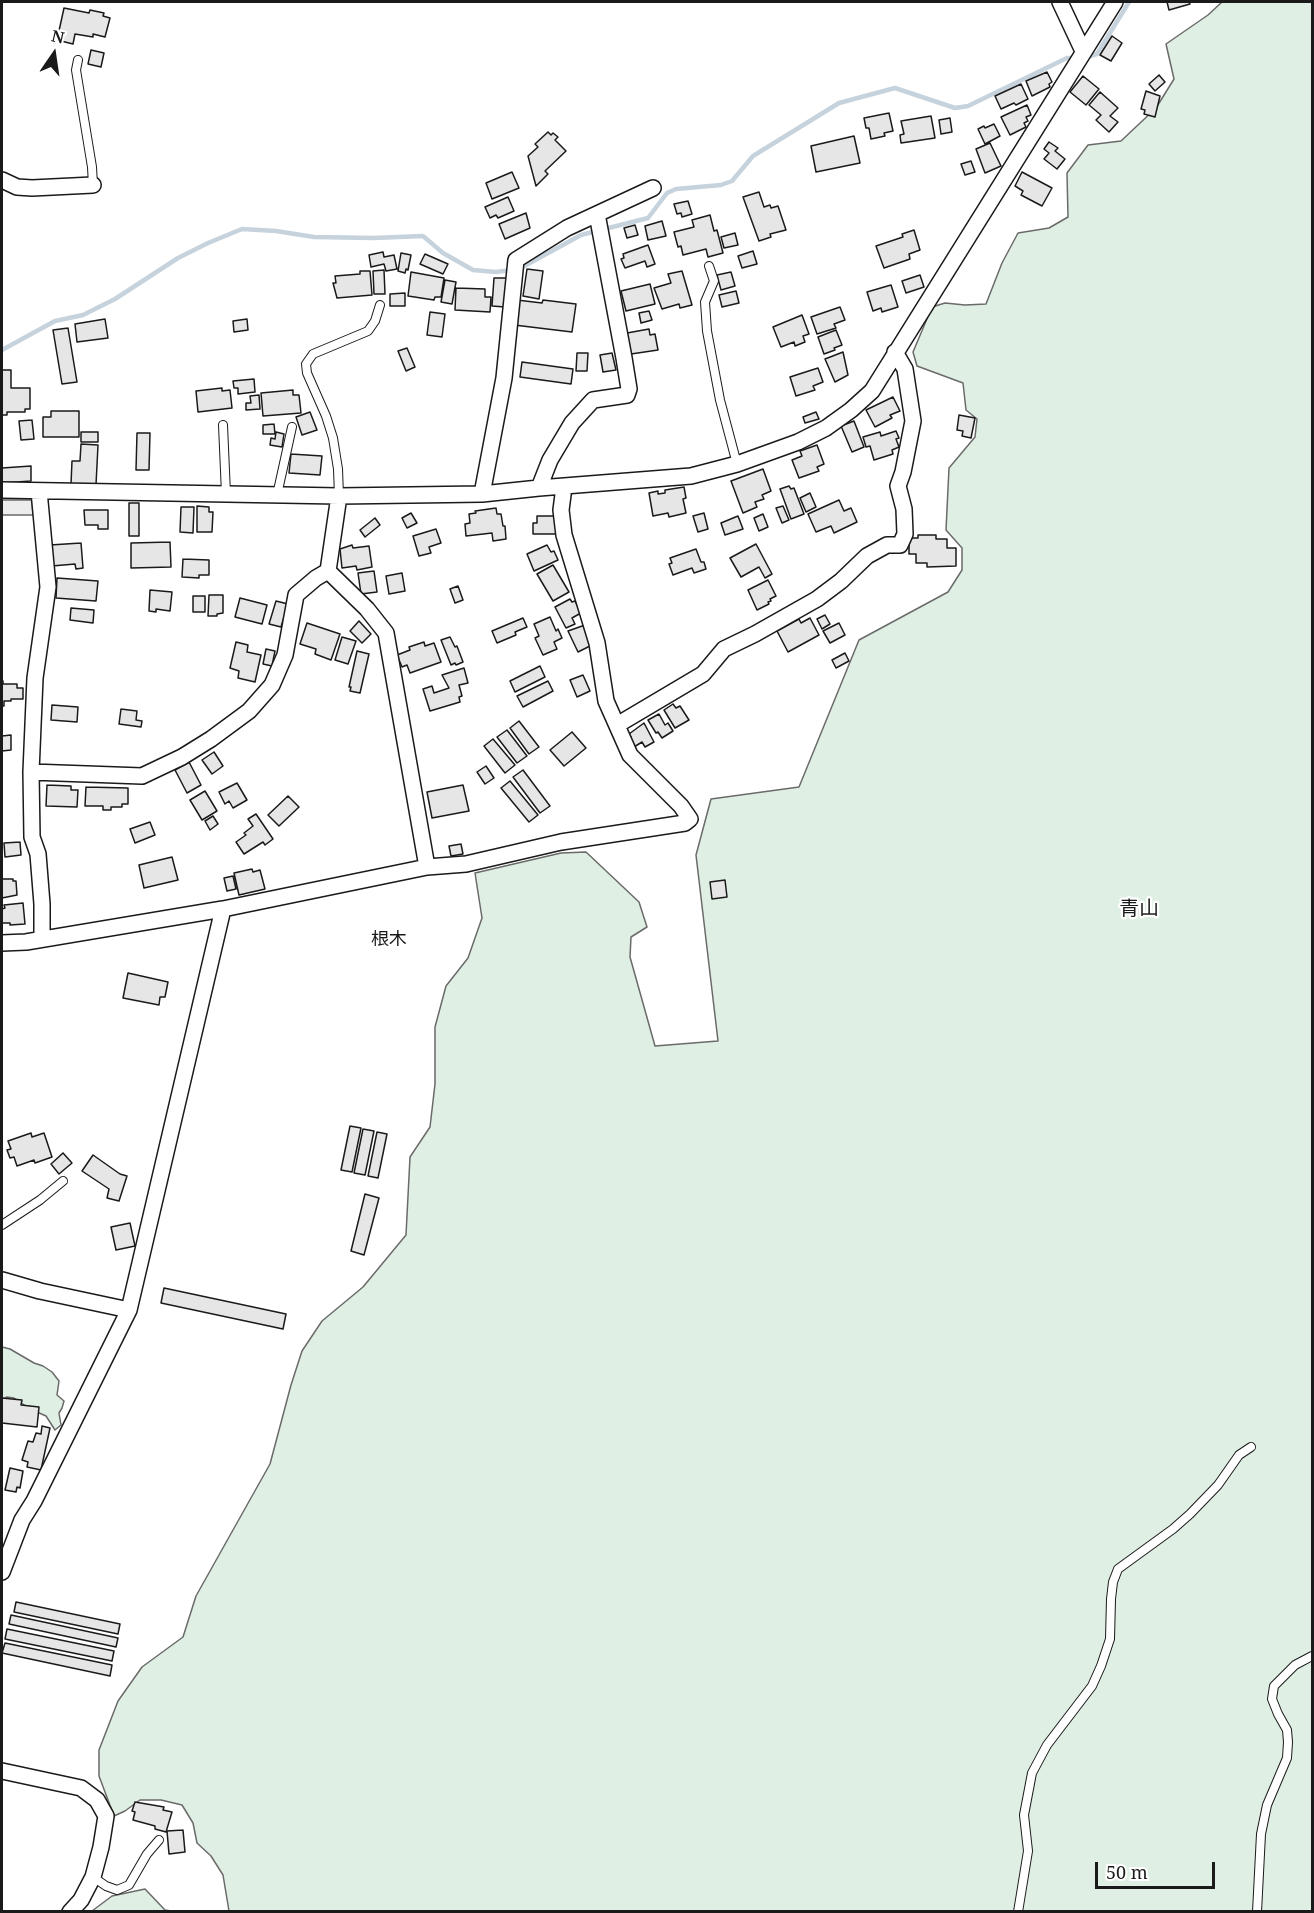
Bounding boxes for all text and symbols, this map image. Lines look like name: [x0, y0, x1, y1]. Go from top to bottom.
north arrow: [24, 24, 84, 84]
text: N: [49, 24, 67, 49]
district label: 青山: [1119, 897, 1159, 921]
district label: 根木: [371, 929, 407, 951]
scale bar: [1098, 1850, 1218, 1888]
text: 50 m: [1106, 1860, 1148, 1884]

